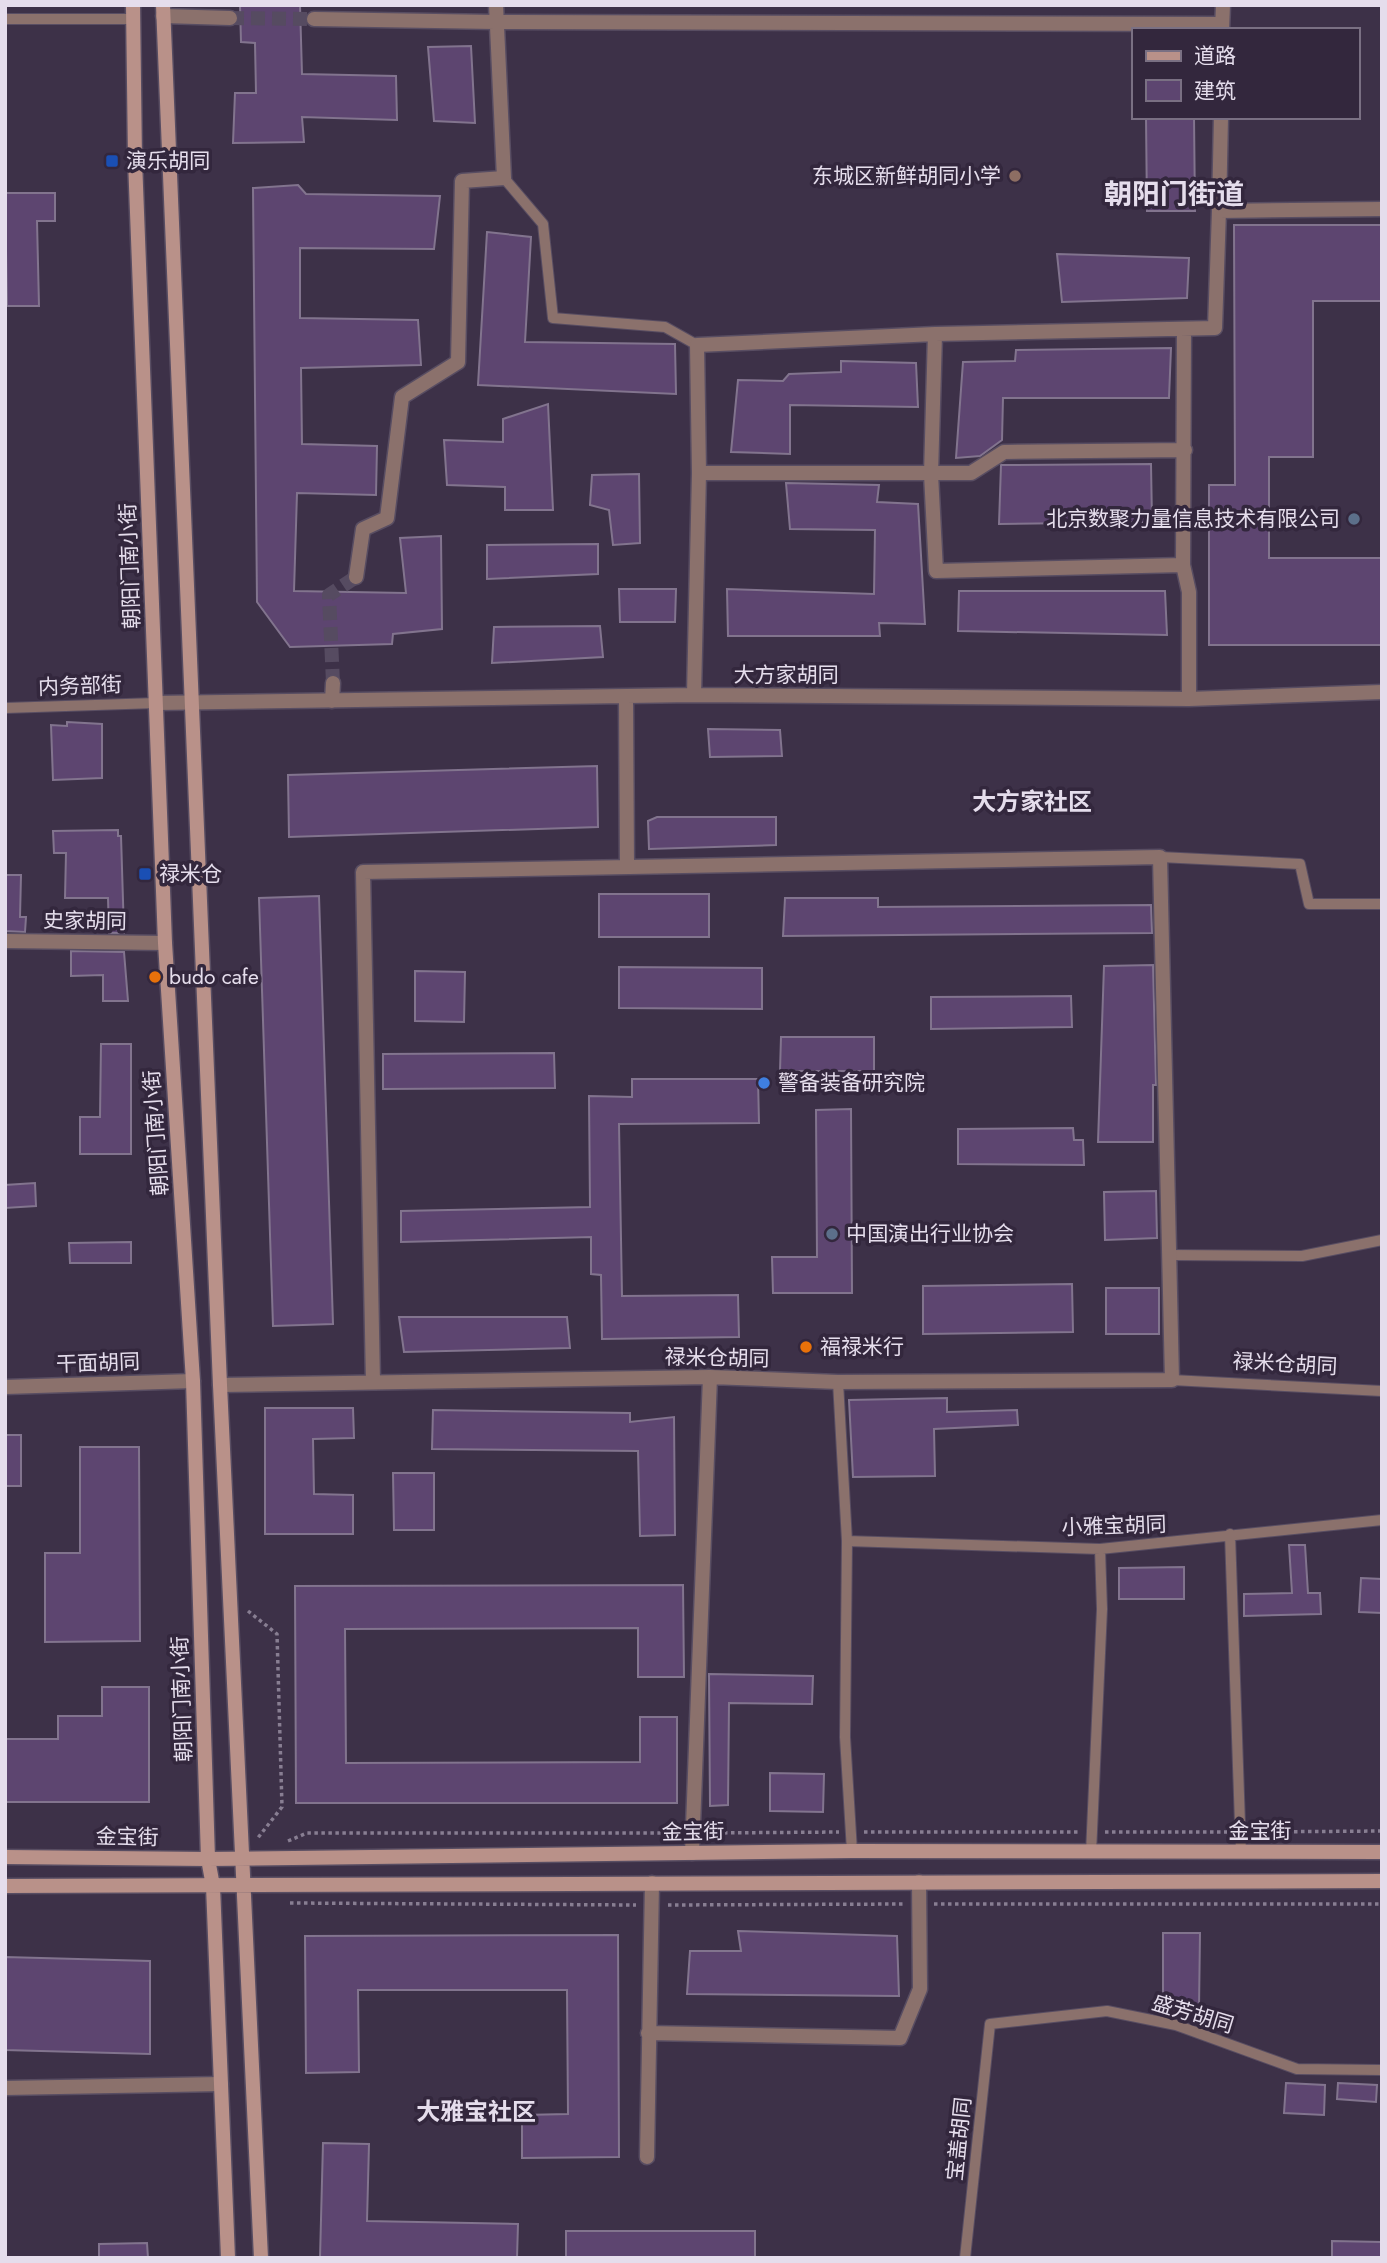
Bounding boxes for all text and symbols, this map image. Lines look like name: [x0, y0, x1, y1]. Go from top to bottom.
legend: [1132, 28, 1359, 119]
text: 道路: [1194, 41, 1236, 71]
text: 建筑: [1194, 76, 1236, 106]
place label: 演乐胡同: [126, 146, 210, 176]
marker: 演乐胡同: [104, 153, 120, 169]
place label: 东城区新鲜胡同小学: [812, 161, 1001, 191]
marker: 东城区新鲜胡同小学: [1007, 168, 1023, 184]
district label: 朝阳门街道: [1104, 174, 1244, 215]
street label: 朝阳门南小街: [113, 503, 147, 629]
place label: 北京数聚力量信息技术有限公司: [1046, 504, 1340, 534]
marker: 北京数聚力量信息技术有限公司: [1346, 511, 1362, 527]
street label: 大方家胡同: [734, 660, 839, 690]
street label: 内务部街: [38, 670, 122, 702]
district label: 大方家社区: [972, 784, 1092, 819]
place label: 禄米仓: [159, 859, 222, 889]
marker: 禄米仓: [137, 866, 153, 882]
street label: 史家胡同: [43, 905, 127, 937]
place label: budo cafe: [169, 962, 259, 992]
marker: budo cafe: [147, 969, 163, 985]
place label: 警备装备研究院: [778, 1068, 925, 1098]
street label: 朝阳门南小街: [137, 1069, 175, 1197]
marker: 警备装备研究院: [756, 1075, 772, 1091]
place label: 中国演出行业协会: [846, 1219, 1014, 1249]
marker: 中国演出行业协会: [824, 1226, 840, 1242]
place label: 福禄米行: [820, 1332, 904, 1362]
marker: 福禄米行: [798, 1339, 814, 1355]
street label: 禄米仓胡同: [664, 1342, 770, 1374]
street label: 禄米仓胡同: [1232, 1346, 1338, 1382]
street label: 干面胡同: [56, 1347, 140, 1379]
street label: 小雅宝胡同: [1061, 1509, 1167, 1543]
street label: 朝阳门南小街: [165, 1636, 199, 1762]
street label: 金宝街: [661, 1816, 725, 1848]
street label: 金宝街: [1229, 1816, 1292, 1846]
street label: 金宝街: [95, 1821, 159, 1853]
street label: 盛芳胡同: [1148, 1987, 1238, 2041]
district label: 大雅宝社区: [416, 2094, 536, 2129]
street label: 宝盖胡同: [940, 2096, 978, 2182]

